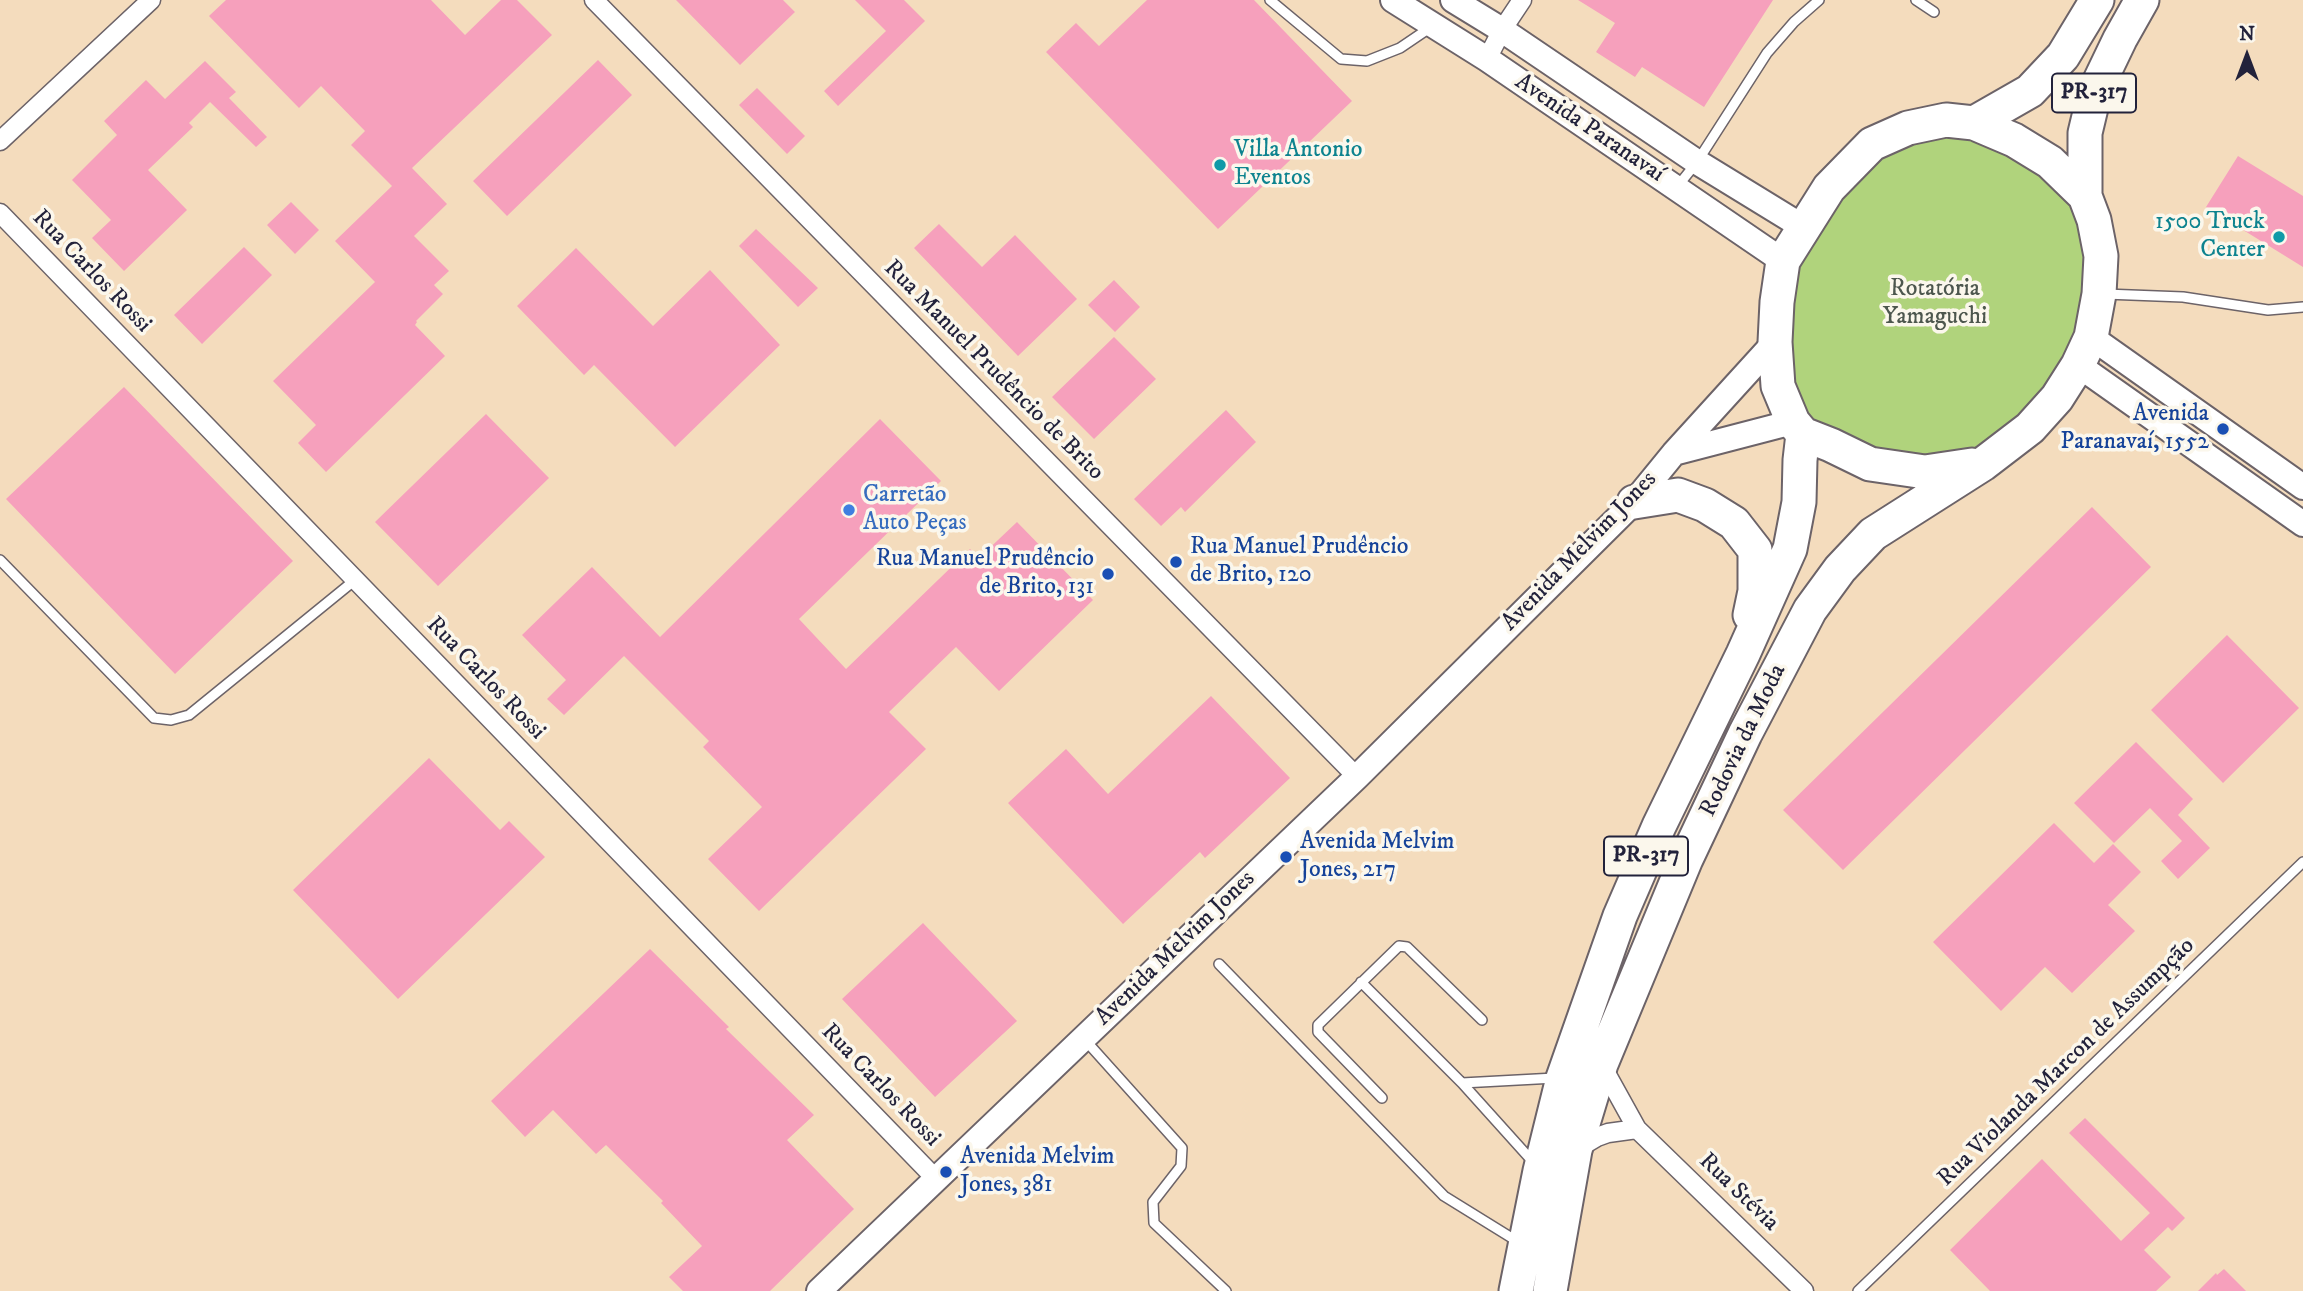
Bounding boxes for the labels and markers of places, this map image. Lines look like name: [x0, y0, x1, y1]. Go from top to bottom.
place label: Villa Antonio Eventos: [1234, 137, 1362, 193]
marker: Villa Antonio Eventos: [1212, 157, 1228, 173]
place label: 1500 Truck Center: [2155, 209, 2265, 265]
marker: 1500 Truck Center: [2271, 229, 2287, 245]
place label: Avenida Paranavaí, 1552: [2060, 401, 2209, 457]
marker: Avenida Paranavaí, 1552: [2215, 421, 2231, 437]
place label: Carretão Auto Peças: [863, 482, 966, 538]
marker: Carretão Auto Peças: [841, 502, 857, 518]
place label: Rua Manuel Prudêncio de Brito, 120: [1190, 534, 1408, 590]
place label: Rua Manuel Prudêncio de Brito, 131: [876, 546, 1094, 602]
marker: Rua Manuel Prudêncio de Brito, 120: [1168, 554, 1184, 570]
marker: Rua Manuel Prudêncio de Brito, 131: [1100, 566, 1116, 582]
place label: Avenida Melvim Jones, 217: [1300, 829, 1455, 885]
marker: Avenida Melvim Jones, 217: [1278, 849, 1294, 865]
place label: Avenida Melvim Jones, 381: [960, 1144, 1115, 1200]
marker: Avenida Melvim Jones, 381: [938, 1164, 954, 1180]

